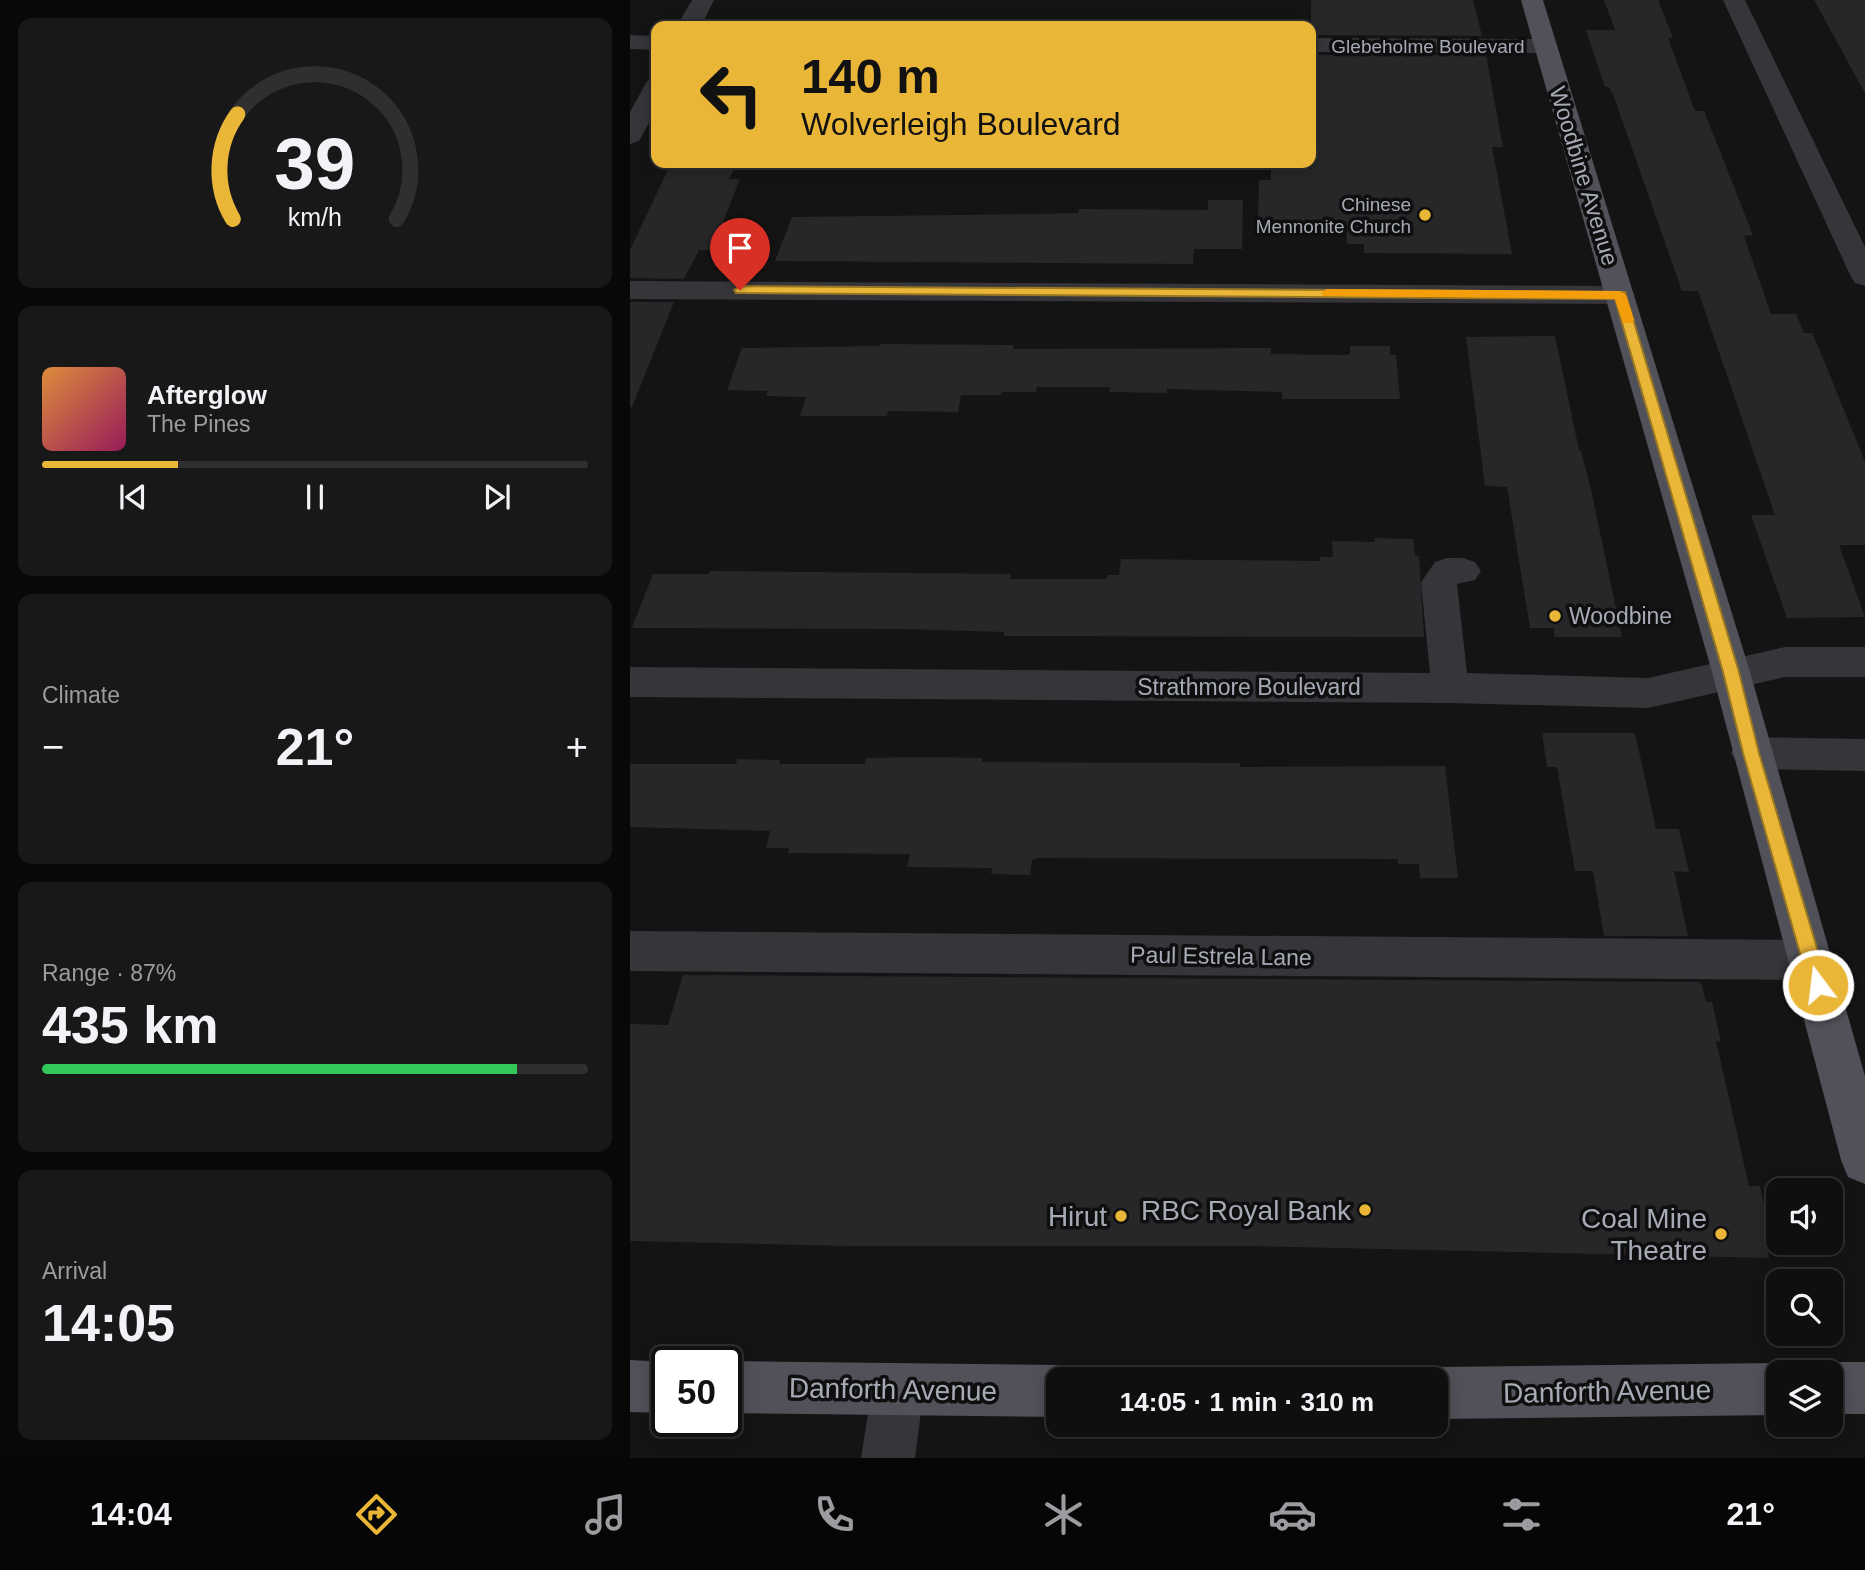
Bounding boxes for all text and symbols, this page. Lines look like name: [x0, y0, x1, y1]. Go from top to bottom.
street label: Glebeholme Boulevard: [1331, 36, 1525, 57]
icon: left: [686, 49, 777, 140]
text: 140 m: [801, 49, 940, 103]
street label: Woodbine Avenue: [1544, 83, 1624, 269]
text: Wolverleigh Boulevard: [801, 106, 1121, 142]
text: 39: [275, 123, 355, 204]
place label: Chinese Mennonite Church: [1256, 194, 1411, 237]
text: km/h: [288, 203, 342, 231]
marker: Chinese Mennonite Church: [1417, 207, 1433, 223]
pin: [710, 218, 770, 290]
icon: arrive: [721, 229, 759, 267]
text: Afterglow: [147, 380, 267, 410]
text: The Pines: [147, 411, 251, 437]
icon: previous: [114, 478, 152, 516]
icon: pause: [296, 478, 334, 516]
icon: next: [478, 478, 516, 516]
place label: Woodbine: [1569, 603, 1672, 629]
marker: Woodbine: [1547, 608, 1563, 624]
street label: Strathmore Boulevard: [1137, 674, 1361, 700]
text: Climate: [42, 682, 120, 708]
text: 21°: [276, 718, 354, 776]
text: −: [42, 726, 64, 768]
text: +: [566, 726, 588, 768]
street label: Paul Estrela Lane: [1130, 941, 1312, 971]
position arrow: [1781, 948, 1855, 1022]
text: Range · 87%: [42, 960, 176, 986]
text: 435 km: [42, 996, 218, 1054]
map controls: [1766, 1178, 1843, 1437]
button: sound: [1766, 1178, 1843, 1255]
place label: RBC Royal Bank: [1141, 1195, 1352, 1226]
place label: Hirut: [1048, 1201, 1107, 1232]
marker: RBC Royal Bank: [1357, 1202, 1373, 1218]
place label: Coal Mine Theatre: [1581, 1203, 1707, 1266]
marker: Hirut: [1113, 1208, 1129, 1224]
marker: Coal Mine Theatre: [1713, 1226, 1729, 1242]
text: Arrival: [42, 1258, 107, 1284]
button: search: [1766, 1269, 1843, 1346]
text: 14:05: [42, 1294, 175, 1352]
speed limit sign: 50: [651, 1346, 742, 1437]
button: layers: [1766, 1360, 1843, 1437]
street label: Danforth Avenue: [789, 1372, 997, 1407]
street label: Danforth Avenue: [1503, 1374, 1711, 1409]
text: 14:05 · 1 min · 310 m: [1120, 1387, 1374, 1417]
icon: directions: [352, 1490, 401, 1539]
icon: music: [581, 1490, 630, 1539]
icon: phone: [810, 1490, 859, 1539]
icon: climate: [1039, 1490, 1088, 1539]
icon: car: [1268, 1490, 1317, 1539]
icon: filters: [1497, 1490, 1546, 1539]
text: 14:04: [90, 1496, 172, 1532]
text: 21°: [1727, 1496, 1775, 1532]

